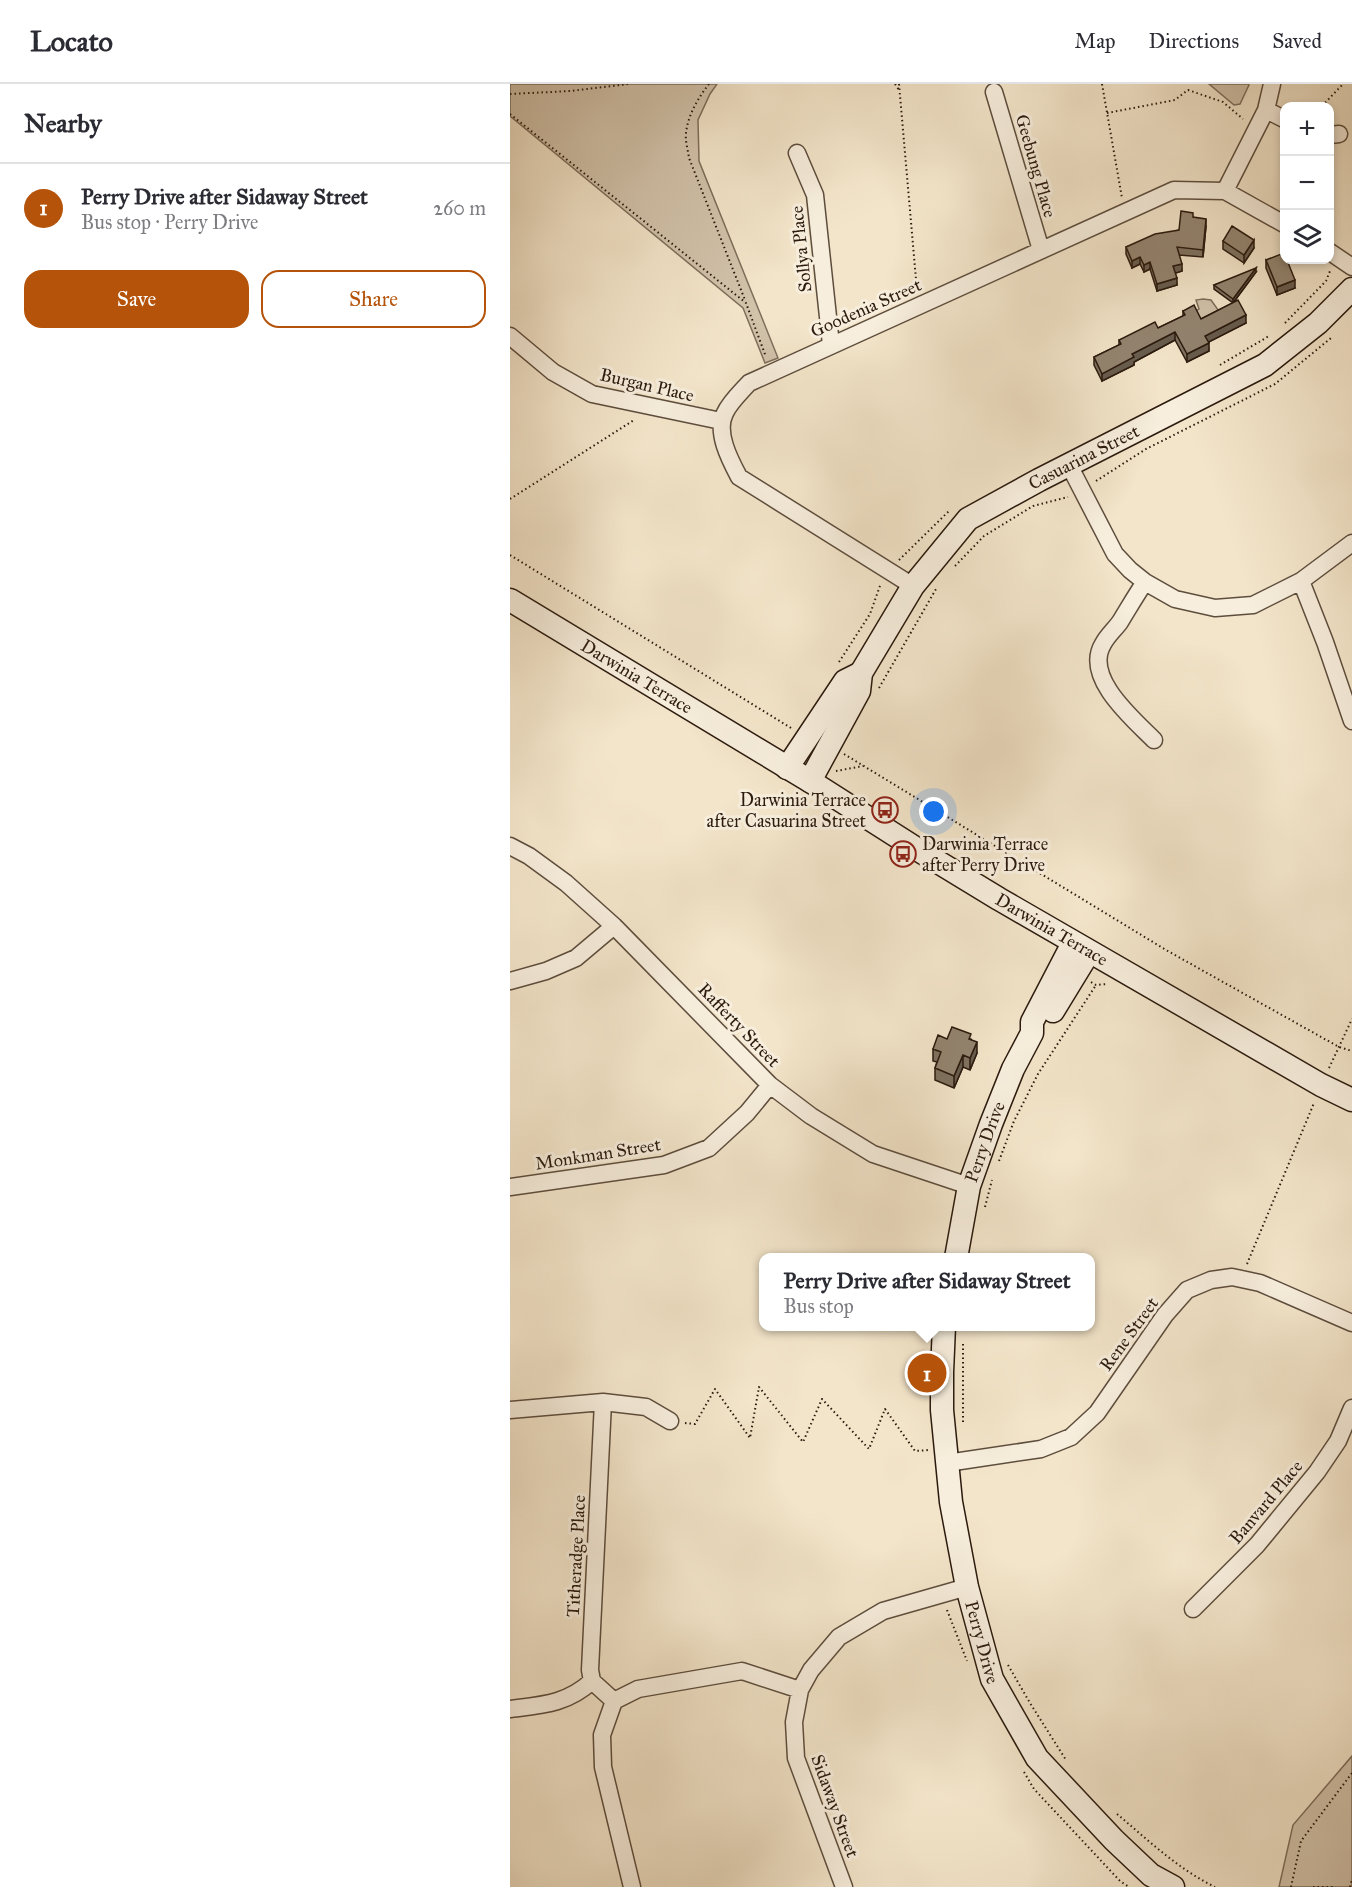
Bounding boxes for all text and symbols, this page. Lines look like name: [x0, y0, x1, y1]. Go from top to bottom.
text: Locato: [30, 24, 113, 59]
text: Map: [1075, 28, 1116, 54]
text: Directions: [1149, 28, 1239, 54]
text: Saved: [1272, 28, 1322, 54]
map controls: [1280, 102, 1334, 264]
button: +: [1280, 102, 1334, 156]
text: Nearby: [24, 107, 102, 139]
street label: Geebung Place: [1010, 112, 1061, 220]
button: −: [1280, 156, 1334, 210]
text: Perry Drive after Sidaway Street: [81, 183, 368, 210]
text: 1: [40, 196, 47, 220]
text: 260 m: [433, 196, 486, 220]
street label: Sollya Place: [786, 205, 816, 293]
text: Bus stop · Perry Drive: [81, 210, 258, 234]
button: layers: [1280, 210, 1334, 264]
button: Save: [24, 270, 249, 328]
button: Share: [261, 270, 486, 328]
street label: Goodenia Street: [807, 273, 925, 342]
street label: Burgan Place: [598, 364, 696, 407]
street label: Casuarina Street: [1025, 420, 1144, 495]
street label: Darwinia Terrace: [577, 634, 696, 718]
place label: Darwinia Terrace after Casuarina Street: [707, 789, 867, 832]
bus stop icon: Darwinia Terrace after Casuarina Street: [870, 795, 900, 825]
your location: [919, 797, 948, 826]
place label: Darwinia Terrace after Perry Drive: [922, 833, 1048, 876]
bus stop icon: Darwinia Terrace after Perry Drive: [888, 839, 918, 869]
street label: Darwinia Terrace: [991, 888, 1112, 971]
street label: Rafferty Street: [693, 978, 785, 1072]
street label: Perry Drive: [960, 1098, 1010, 1186]
street label: Monkman Street: [534, 1133, 663, 1175]
popup: [759, 1253, 1095, 1331]
text: Perry Drive after Sidaway Street: [784, 1267, 1070, 1294]
street label: Rene Street: [1095, 1292, 1164, 1375]
text: Bus stop: [784, 1294, 854, 1318]
pin: 1: [908, 1350, 946, 1396]
street label: Banvard Place: [1225, 1456, 1307, 1548]
street label: Titheradge Place: [562, 1494, 591, 1618]
street label: Perry Drive: [960, 1598, 1004, 1688]
street label: Sidaway Street: [806, 1752, 864, 1861]

